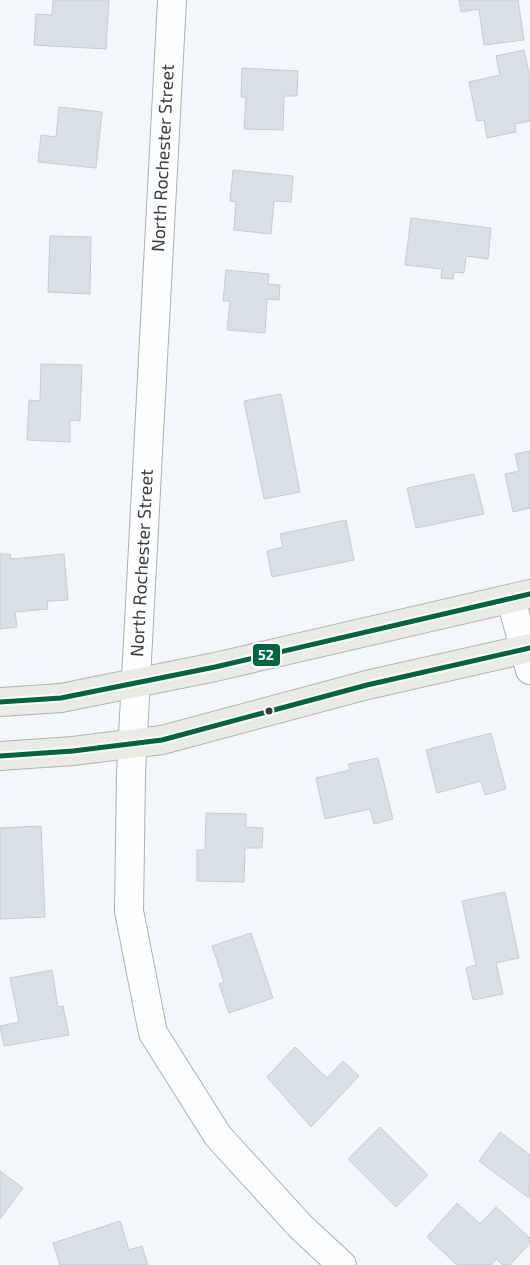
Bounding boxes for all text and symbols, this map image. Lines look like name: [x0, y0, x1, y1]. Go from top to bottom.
street label: North Rochester Street: [146, 63, 178, 252]
street label: North Rochester Street: [125, 468, 157, 657]
line badge: 52: [252, 643, 281, 667]
text: 52: [258, 646, 274, 663]
unlabelled marker: [264, 706, 274, 716]

